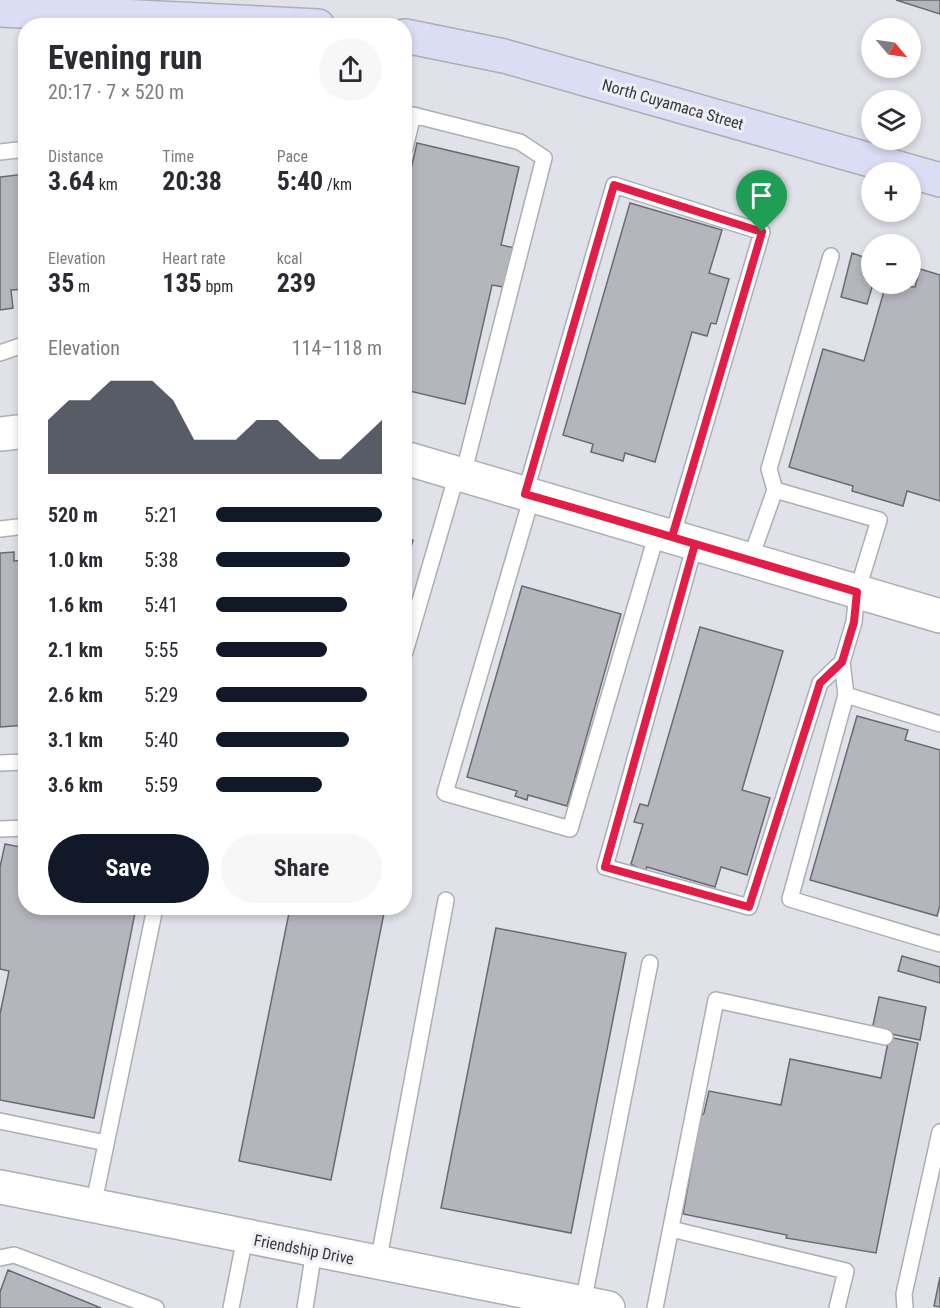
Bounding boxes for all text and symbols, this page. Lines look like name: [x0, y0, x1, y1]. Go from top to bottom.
north arrow: [861, 18, 921, 78]
map controls: [861, 18, 921, 294]
text: Evening run: [48, 38, 203, 77]
button: share: [319, 38, 382, 101]
street label: North Cuyamaca Street: [600, 75, 746, 134]
text: 20:17 · 7 × 520 m: [48, 80, 184, 104]
button: layers: [861, 90, 921, 150]
text: Distance: [48, 147, 103, 166]
text: Time: [162, 147, 194, 166]
text: Pace: [277, 147, 308, 166]
button: +: [861, 162, 921, 222]
text: 3.64: [48, 166, 95, 196]
text: 20:38: [162, 166, 222, 196]
text: 5:40: [277, 166, 323, 196]
pin: [736, 170, 787, 232]
text: km: [95, 175, 118, 194]
text: /km: [323, 175, 352, 194]
icon: arrive: [745, 179, 778, 212]
button: −: [861, 234, 921, 294]
text: Elevation: [48, 249, 106, 268]
text: Heart rate: [162, 249, 226, 268]
text: kcal: [277, 249, 302, 268]
text: 35: [48, 268, 74, 298]
text: 135: [162, 268, 202, 298]
text: 239: [277, 268, 316, 298]
text: m: [74, 277, 90, 296]
text: bpm: [202, 277, 233, 296]
text: Elevation: [48, 336, 120, 360]
text: 114–118 m: [292, 336, 382, 360]
text: 520 m: [48, 503, 98, 527]
text: 5:21: [144, 503, 178, 527]
text: 1.0 km: [48, 548, 103, 572]
text: 5:38: [144, 548, 178, 572]
text: 1.6 km: [48, 593, 103, 617]
text: 5:41: [144, 593, 178, 617]
text: 2.1 km: [48, 638, 103, 662]
text: 5:55: [144, 638, 178, 662]
text: 2.6 km: [48, 683, 103, 707]
text: 5:29: [144, 683, 178, 707]
text: 3.1 km: [48, 728, 103, 752]
text: 5:40: [144, 728, 178, 752]
text: 3.6 km: [48, 773, 103, 797]
text: 5:59: [144, 773, 178, 797]
button: Save: [48, 834, 209, 903]
button: Share: [221, 834, 382, 903]
street label: Friendship Drive: [252, 1230, 355, 1268]

